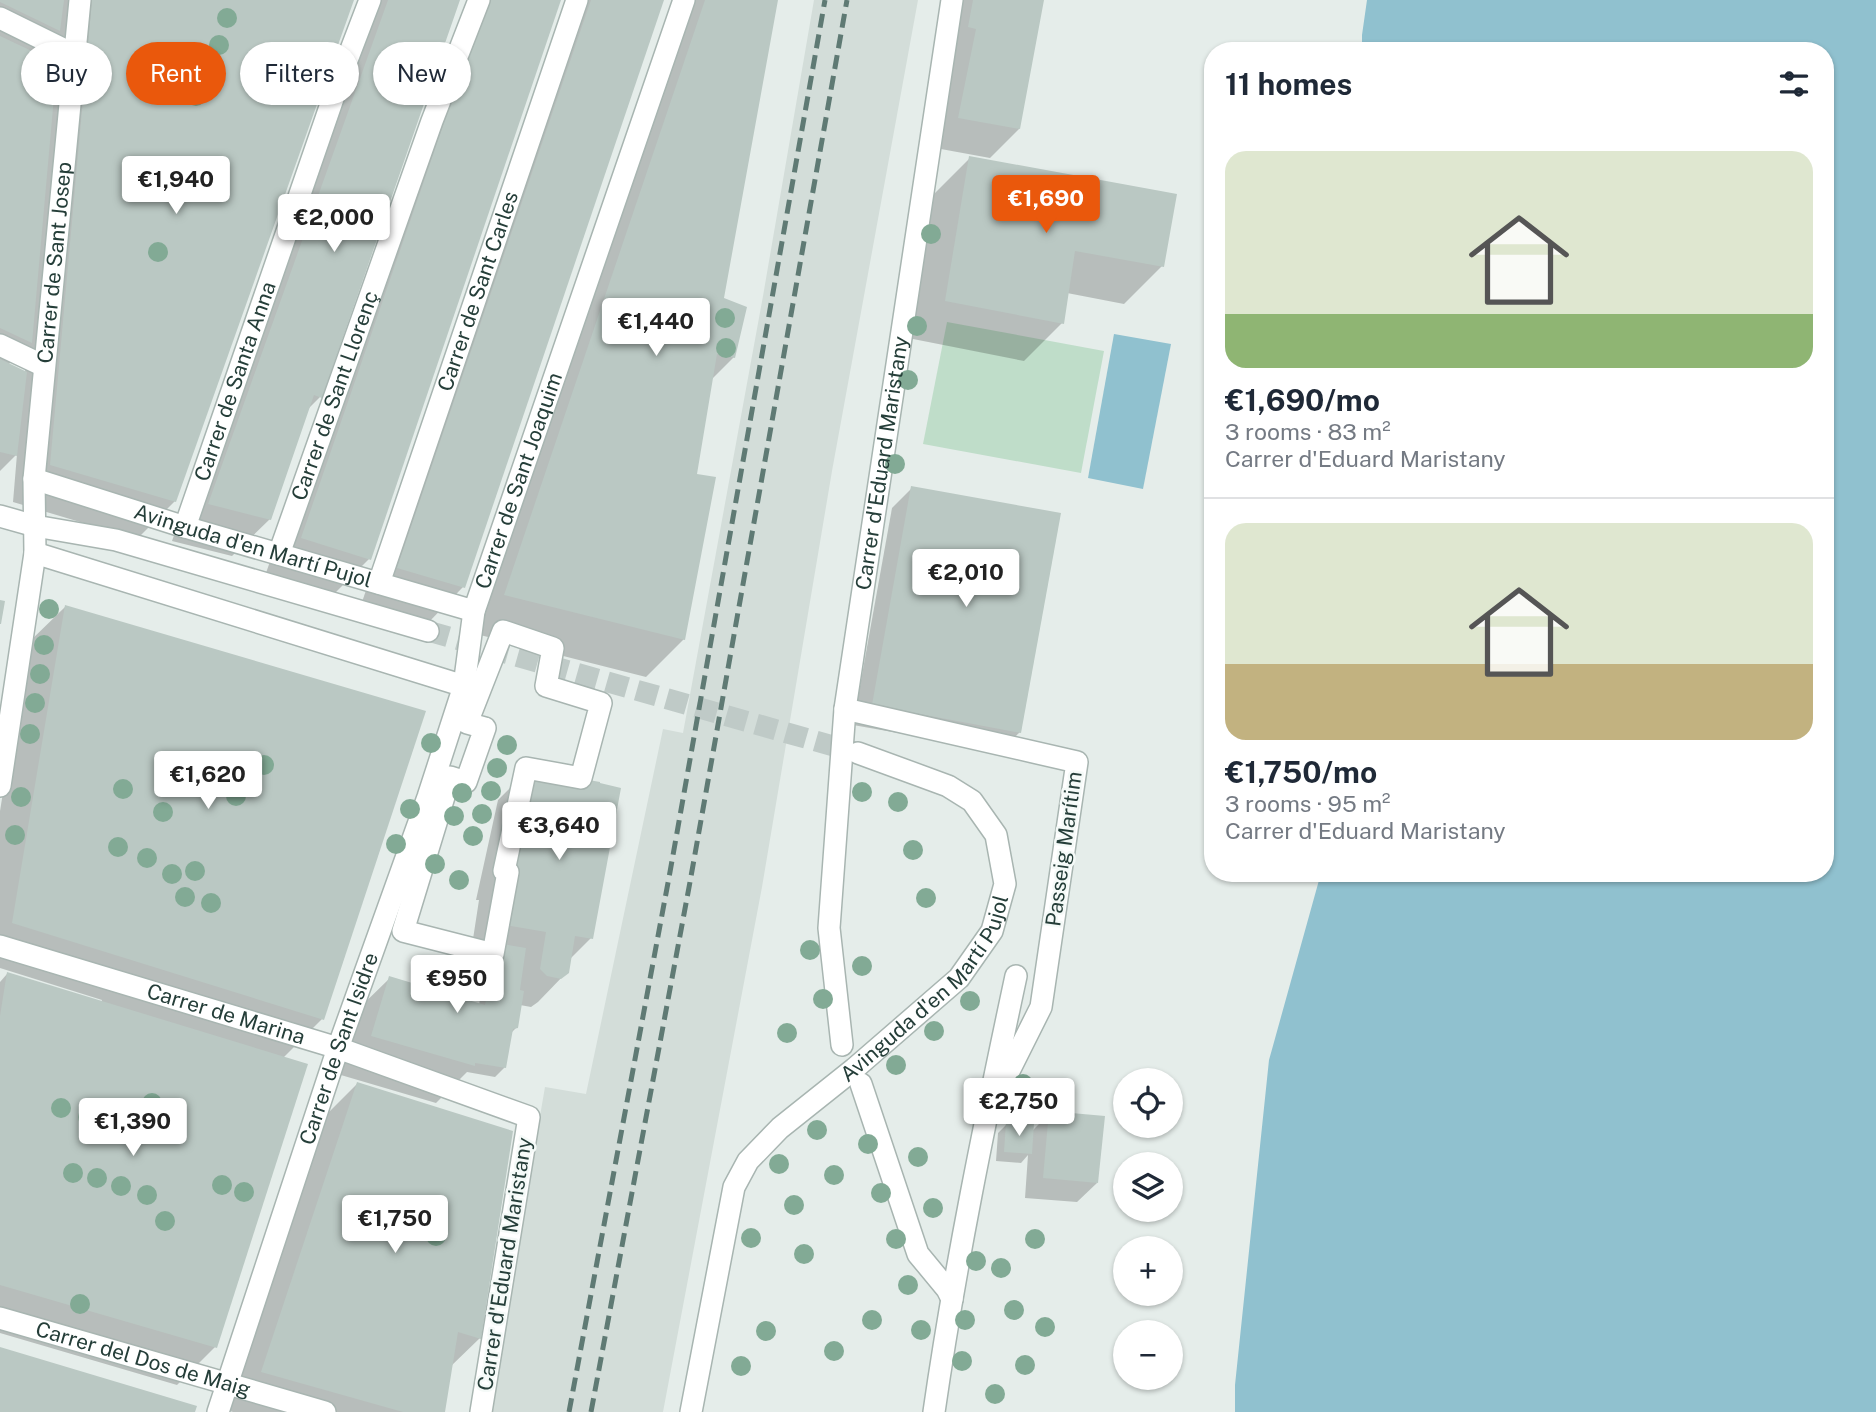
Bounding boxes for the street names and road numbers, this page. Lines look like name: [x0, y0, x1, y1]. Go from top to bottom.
street label: Carrer de Sant Josep: [32, 161, 76, 364]
street label: Carrer de Sant Carles: [432, 188, 523, 394]
street label: Carrer de Santa Anna: [189, 278, 281, 484]
street label: Carrer de Sant Llorenç: [286, 287, 383, 504]
street label: Carrer d'Eduard Maristany: [850, 334, 913, 592]
street label: Carrer de Sant Joaquim: [470, 369, 567, 592]
street label: Avinguda d'en Martí Pujol: [131, 499, 375, 593]
street label: Passeig Marítim: [1040, 770, 1087, 928]
street label: Avinguda d'en Martí Pujol: [835, 892, 1013, 1087]
street label: Carrer de Sant Isidre: [294, 949, 383, 1148]
street label: Carrer de Marina: [144, 978, 308, 1049]
street label: Carrer d'Eduard Maristany: [472, 1135, 537, 1392]
street label: Carrer del Dos de Maig: [33, 1316, 254, 1402]

